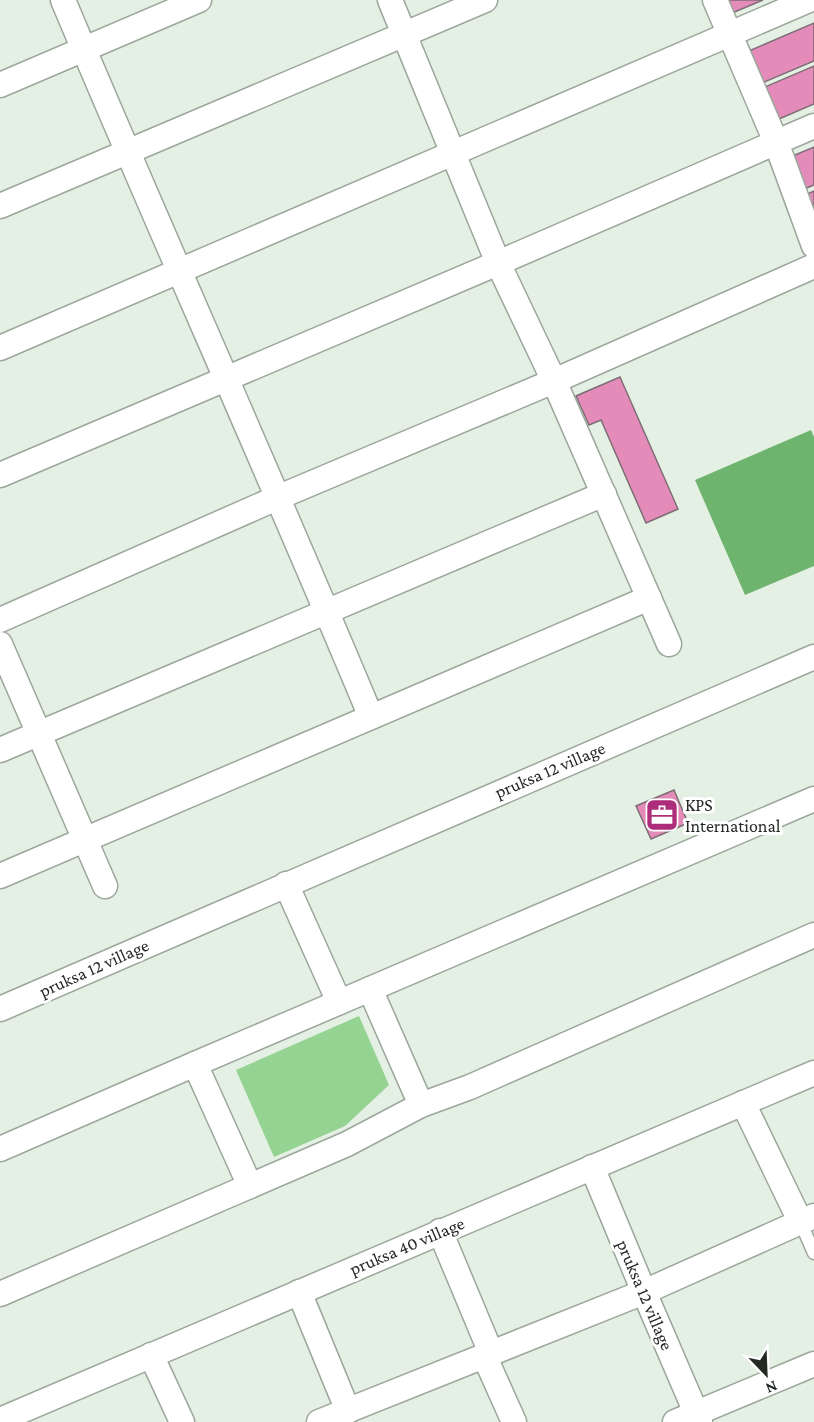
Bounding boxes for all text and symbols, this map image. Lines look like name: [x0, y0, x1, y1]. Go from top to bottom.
street label: pruksa 12 village: [492, 738, 608, 802]
place label: KPS International: [685, 795, 781, 836]
office icon: KPS International: [644, 797, 680, 833]
street label: pruksa 12 village: [36, 935, 152, 1001]
street label: pruksa 40 village: [347, 1213, 467, 1279]
street label: pruksa 12 village: [613, 1237, 677, 1353]
north arrow: [736, 1344, 796, 1404]
text: N: [763, 1377, 780, 1397]

